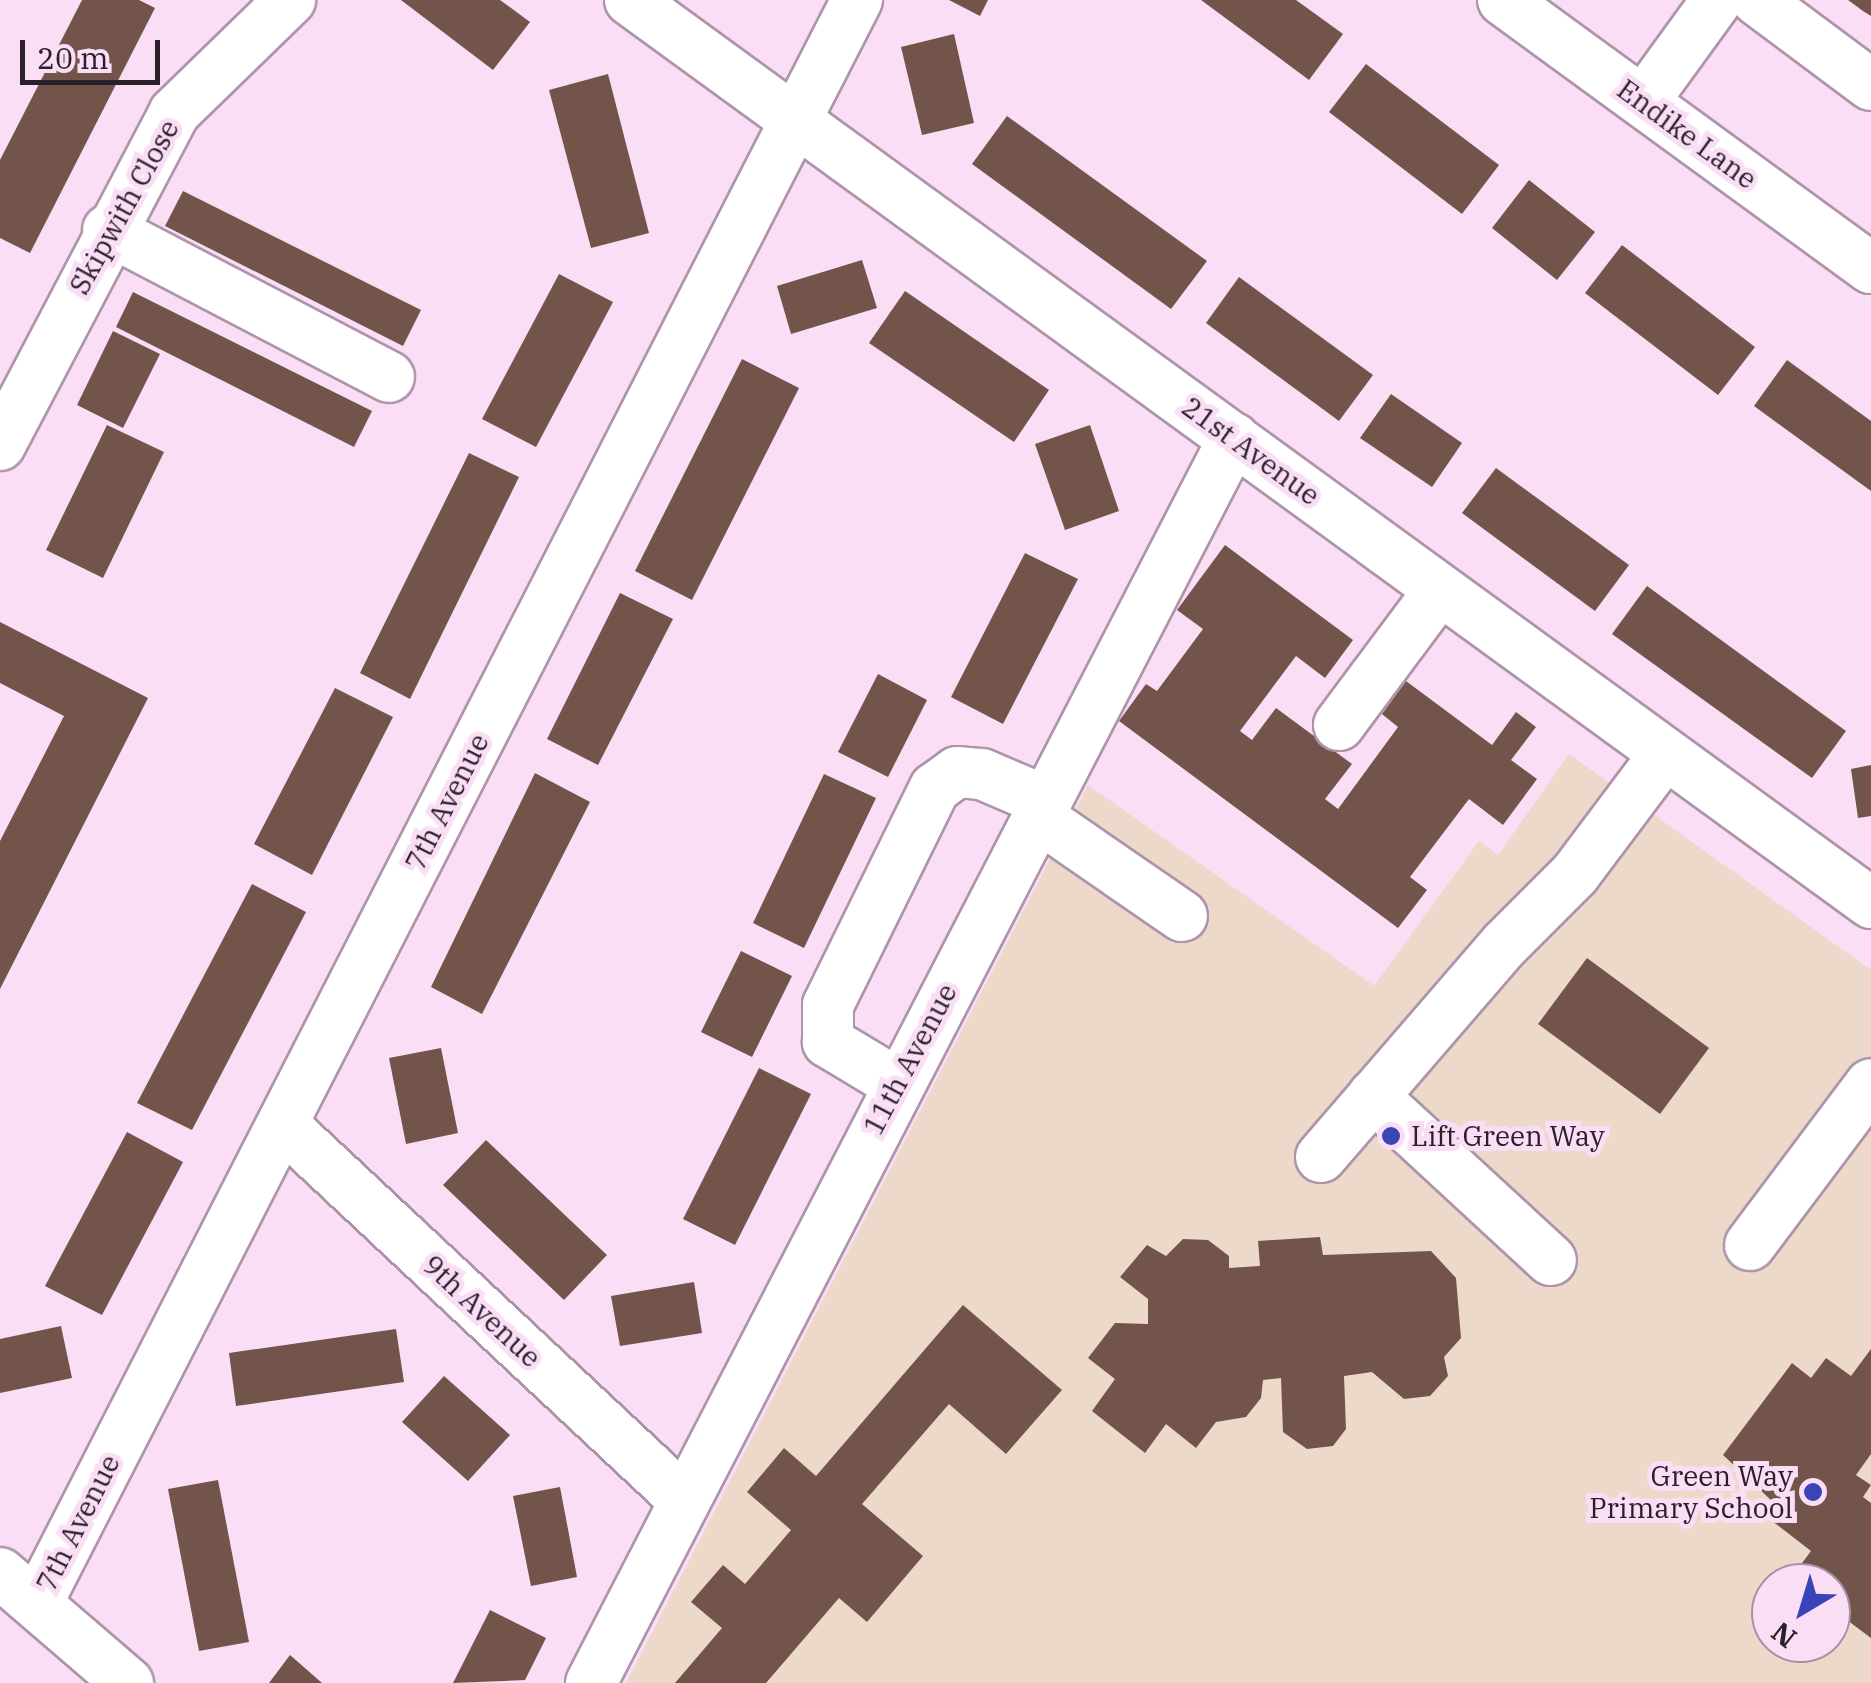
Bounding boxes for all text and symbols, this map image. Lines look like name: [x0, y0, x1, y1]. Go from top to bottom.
scale bar: [25, 20, 165, 82]
text: 20 m: [37, 38, 109, 77]
street label: Endike Lane: [1611, 72, 1763, 196]
street label: Skipwith Close: [62, 114, 186, 300]
street label: 21st Avenue: [1176, 390, 1326, 512]
street label: 7th Avenue: [398, 728, 496, 876]
street label: 11th Avenue: [856, 978, 964, 1140]
place label: Lift Green Way: [1411, 1119, 1605, 1153]
marker: Lift Green Way: [1380, 1125, 1402, 1147]
street label: 9th Avenue: [416, 1248, 548, 1374]
street label: 7th Avenue: [29, 1449, 127, 1597]
place label: Green Way Primary School: [1589, 1459, 1793, 1525]
marker: Green Way Primary School: [1802, 1481, 1824, 1503]
north arrow: [1751, 1563, 1851, 1663]
text: N: [1763, 1614, 1804, 1657]

